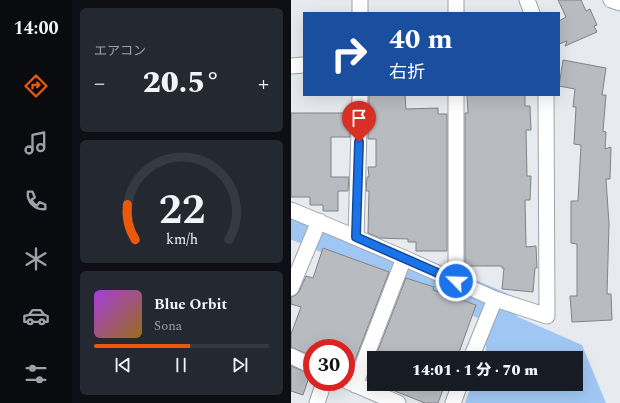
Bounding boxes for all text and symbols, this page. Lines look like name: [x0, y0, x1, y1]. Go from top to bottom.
text: 14:00: [13, 15, 59, 42]
text: 40 m: [389, 18, 453, 61]
icon: right: [323, 28, 375, 80]
text: エアコン: [94, 41, 146, 61]
text: 右折: [389, 59, 425, 86]
text: 20.5°: [143, 60, 220, 106]
text: −: [94, 67, 105, 100]
text: +: [258, 67, 269, 100]
icon: directions: [22, 72, 50, 100]
pin: [342, 101, 376, 142]
icon: arrive: [348, 107, 370, 129]
icon: music: [22, 129, 50, 157]
text: 22: [158, 178, 205, 241]
icon: phone: [22, 187, 50, 215]
text: km/h: [165, 228, 198, 250]
icon: climate: [22, 245, 50, 273]
position arrow: [435, 260, 477, 302]
text: Blue Orbit: [154, 293, 227, 316]
icon: car: [22, 302, 50, 330]
text: Sona: [154, 316, 182, 336]
speed limit sign: 30: [303, 339, 355, 391]
icon: previous: [112, 354, 134, 376]
icon: pause: [170, 354, 192, 376]
icon: next: [229, 354, 251, 376]
text: 14:01 · 1 分 · 70 m: [412, 359, 538, 382]
icon: filters: [22, 360, 50, 388]

